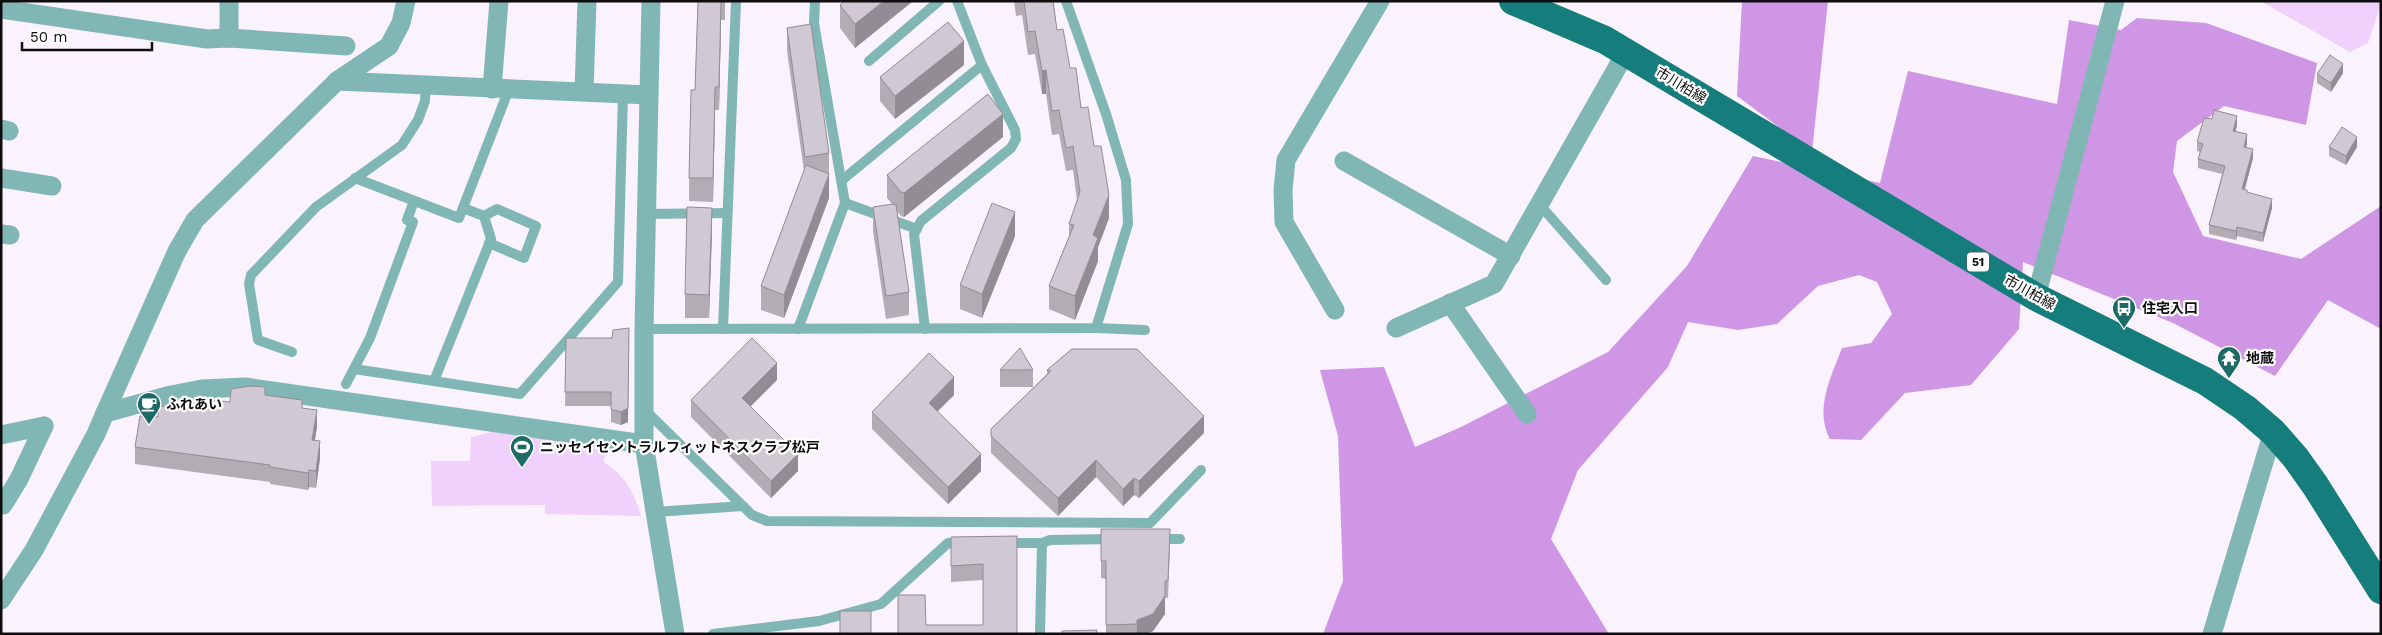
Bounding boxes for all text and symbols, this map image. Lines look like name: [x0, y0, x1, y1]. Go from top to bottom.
scale bar: [22, 20, 152, 52]
text: 50 m: [30, 28, 67, 46]
street label: 市川柏線: [1653, 64, 1709, 106]
road number: 51: [1967, 252, 1989, 272]
street label: 市川柏線: [2002, 271, 2058, 313]
bus stop icon: 住宅入口: [2111, 295, 2137, 329]
place label: 住宅入口: [2142, 300, 2198, 316]
temple icon: 地蔵: [2216, 345, 2242, 379]
place label: 地蔵: [2246, 350, 2274, 366]
cafe icon: ふれあい: [136, 391, 162, 425]
place label: ふれあい: [166, 396, 222, 412]
sports icon: ニッセイセントラルフィットネスクラブ松戸: [509, 434, 535, 468]
place label: ニッセイセントラルフィットネスクラブ松戸: [540, 439, 820, 455]

